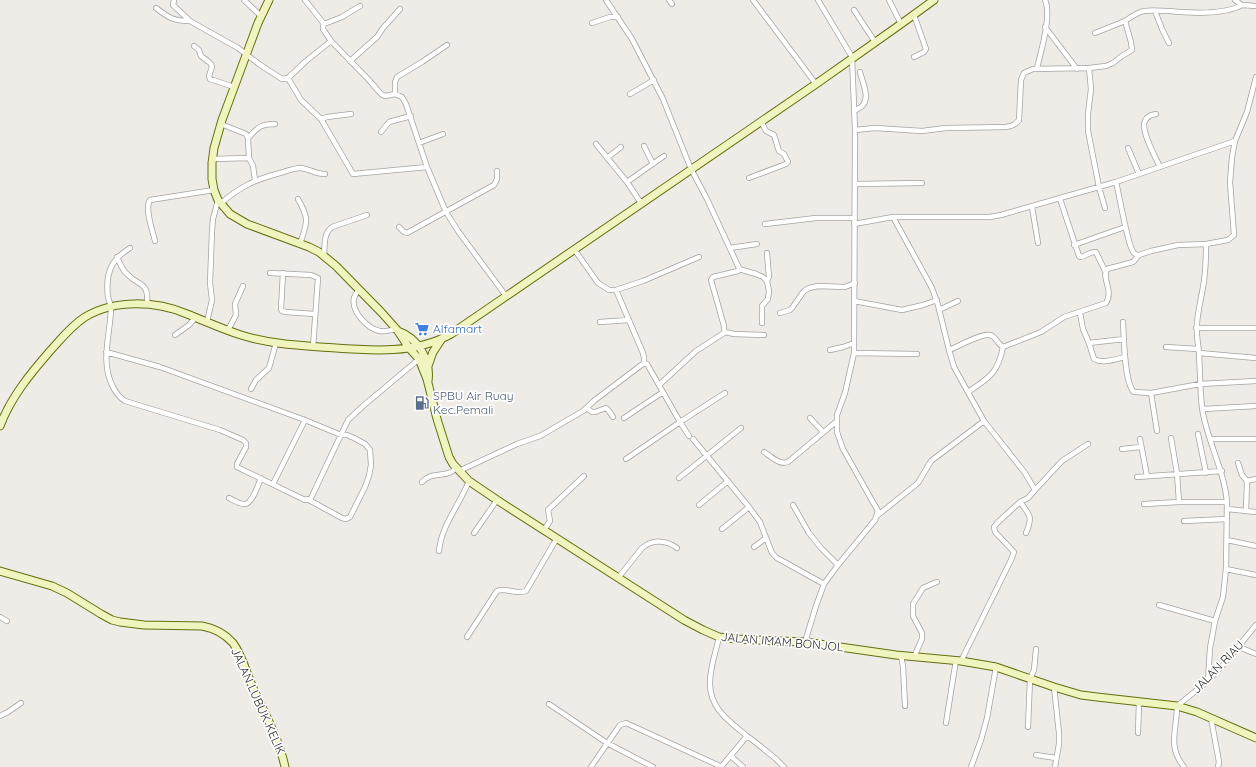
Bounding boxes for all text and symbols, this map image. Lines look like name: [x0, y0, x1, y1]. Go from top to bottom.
supermarket icon: Alfamart: [414, 321, 430, 337]
place label: Alfamart: [433, 321, 482, 336]
place label: SPBU Air Ruay Kec.Pemali: [433, 388, 514, 417]
fuel station icon: SPBU Air Ruay Kec.Pemali: [414, 395, 430, 411]
street label: JALAN IMAM BONJOL: [720, 629, 844, 654]
street label: JALAN RIAU: [1189, 637, 1247, 696]
street label: JALAN LUBUK KELIK: [228, 645, 289, 757]

